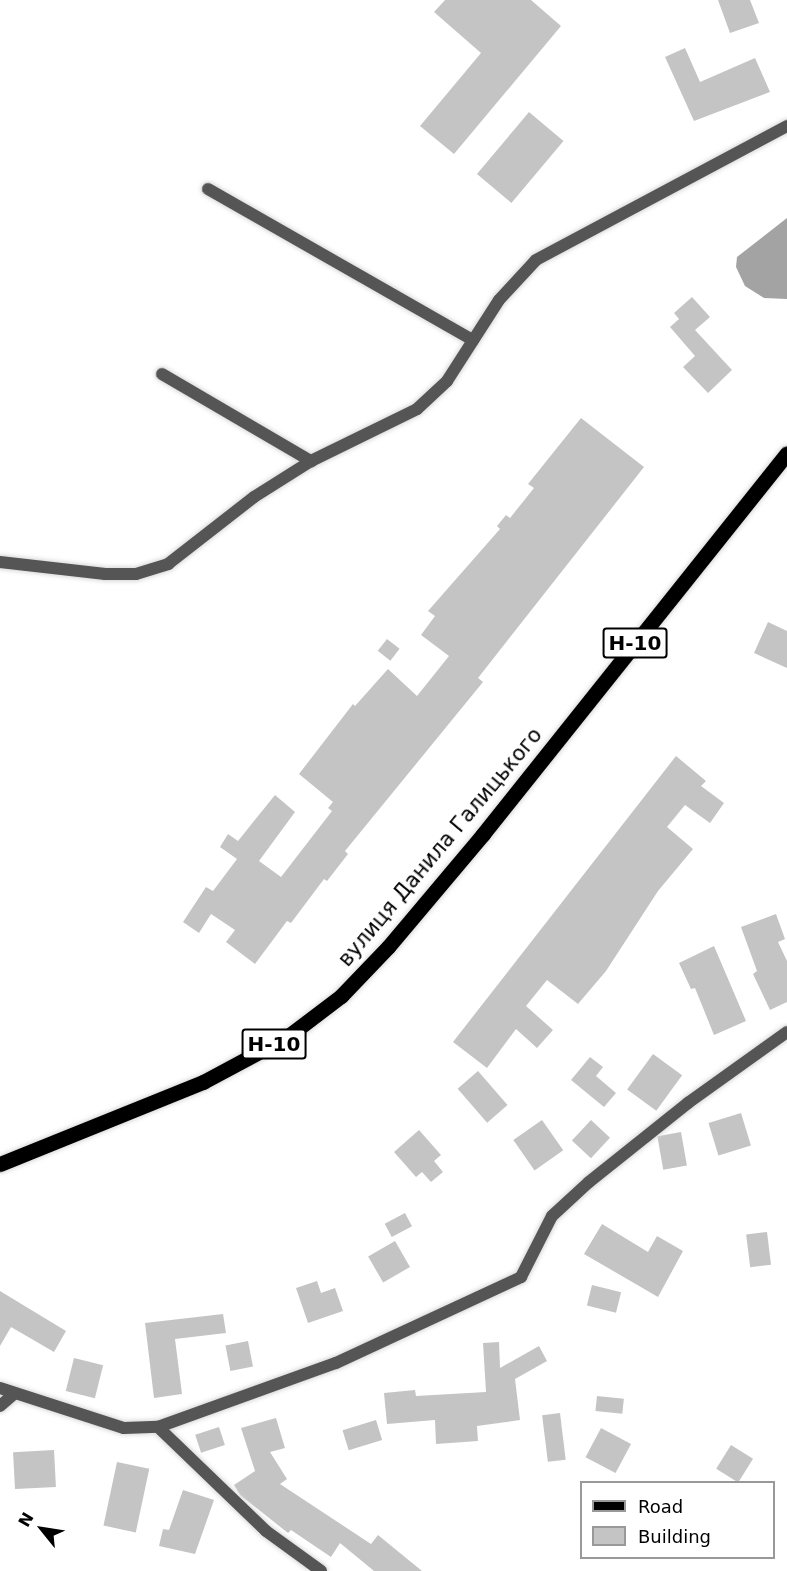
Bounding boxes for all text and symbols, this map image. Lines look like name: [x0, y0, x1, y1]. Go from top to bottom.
road number: Н-10: [602, 626, 668, 660]
street label: вулиця Данила Галицького: [333, 722, 547, 972]
road number: Н-10: [241, 1027, 307, 1061]
legend: [580, 1481, 775, 1559]
text: Road: [638, 1496, 683, 1517]
north arrow: [12, 1499, 72, 1559]
text: N: [14, 1509, 38, 1530]
text: Building: [638, 1526, 711, 1547]

